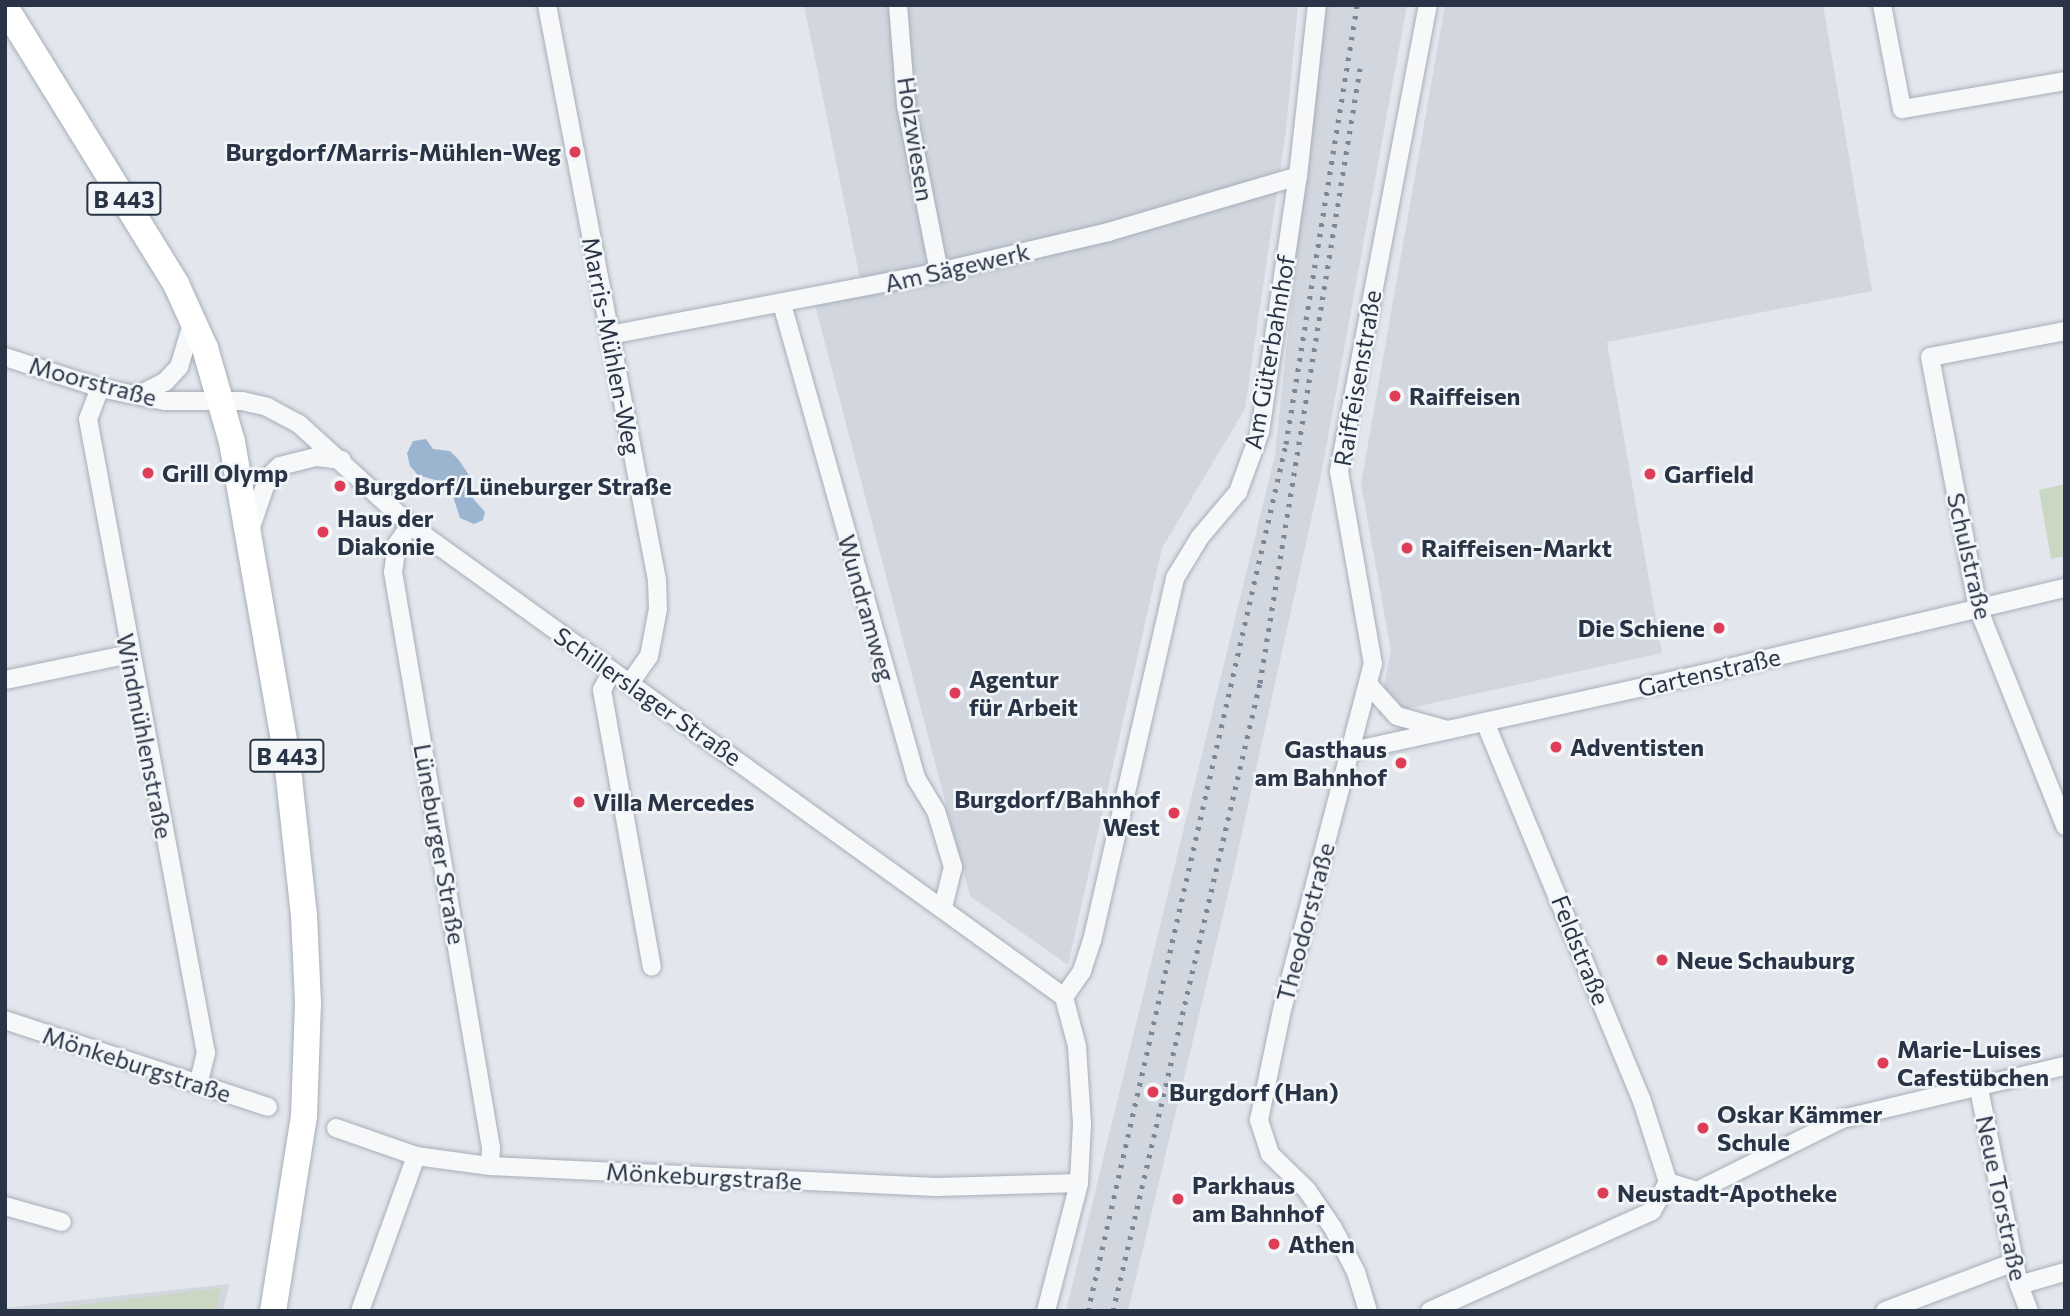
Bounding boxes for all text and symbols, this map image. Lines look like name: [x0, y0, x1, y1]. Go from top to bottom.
street label: Holzwiesen: [892, 75, 940, 203]
place label: Burgdorf/Marris-Mühlen-Weg: [225, 138, 561, 166]
marker: Burgdorf/Marris-Mühlen-Weg: [567, 144, 583, 160]
road number: B 443: [86, 180, 162, 218]
street label: Marris-Mühlen-Weg: [577, 235, 647, 457]
street label: Am Sägewerk: [882, 236, 1032, 298]
street label: Am Güterbahnhof: [1238, 253, 1300, 451]
street label: Raiffeisenstraße: [1327, 288, 1387, 468]
street label: Moorstraße: [26, 350, 160, 412]
place label: Raiffeisen: [1409, 382, 1520, 410]
marker: Raiffeisen: [1387, 388, 1403, 404]
place label: Grill Olymp: [162, 459, 288, 487]
place label: Garfield: [1664, 460, 1754, 488]
marker: Grill Olymp: [140, 465, 156, 481]
marker: Garfield: [1642, 466, 1658, 482]
place label: Burgdorf/Lüneburger Straße: [354, 472, 672, 500]
marker: Burgdorf/Lüneburger Straße: [332, 478, 348, 494]
street label: Schulstraße: [1941, 490, 1999, 622]
place label: Haus der Diakonie: [337, 504, 435, 560]
marker: Haus der Diakonie: [315, 524, 331, 540]
street label: Wundramweg: [832, 531, 902, 685]
place label: Raiffeisen-Markt: [1421, 534, 1612, 562]
marker: Raiffeisen-Markt: [1399, 540, 1415, 556]
place label: Die Schiene: [1578, 614, 1705, 642]
marker: Die Schiene: [1711, 620, 1727, 636]
street label: Schillerslager Straße: [549, 621, 747, 771]
street label: Windmühlenstraße: [111, 631, 179, 841]
street label: Gartenstraße: [1635, 642, 1783, 702]
place label: Agentur für Arbeit: [969, 665, 1078, 721]
marker: Agentur für Arbeit: [947, 685, 963, 701]
place label: Adventisten: [1570, 733, 1704, 761]
place label: Gasthaus am Bahnhof: [1255, 735, 1387, 791]
road number: B 443: [248, 736, 326, 776]
marker: Adventisten: [1548, 739, 1564, 755]
street label: Lüneburger Straße: [408, 741, 472, 947]
marker: Gasthaus am Bahnhof: [1393, 755, 1409, 771]
place label: Burgdorf/Bahnhof West: [954, 785, 1160, 841]
place label: Villa Mercedes: [593, 788, 754, 816]
marker: Villa Mercedes: [571, 794, 587, 810]
marker: Burgdorf/Bahnhof West: [1166, 805, 1182, 821]
street label: Theodorstraße: [1270, 839, 1340, 1005]
street label: Feldstraße: [1546, 891, 1616, 1009]
place label: Neue Schauburg: [1676, 946, 1855, 974]
marker: Neue Schauburg: [1654, 952, 1670, 968]
street label: Mönkeburgstraße: [39, 1020, 235, 1108]
place label: Marie-Luises Cafestübchen: [1897, 1035, 2049, 1091]
marker: Marie-Luises Cafestübchen: [1875, 1055, 1891, 1071]
place label: Burgdorf (Han): [1169, 1078, 1339, 1106]
marker: Burgdorf (Han): [1143, 1082, 1163, 1102]
place label: Oskar Kämmer Schule: [1717, 1100, 1882, 1156]
street label: Neue Torstraße: [1970, 1113, 2034, 1283]
marker: Oskar Kämmer Schule: [1695, 1120, 1711, 1136]
street label: Mönkeburgstraße: [605, 1156, 803, 1196]
place label: Parkhaus am Bahnhof: [1192, 1171, 1324, 1227]
place label: Neustadt-Apotheke: [1617, 1179, 1837, 1207]
marker: Neustadt-Apotheke: [1595, 1185, 1611, 1201]
marker: Parkhaus am Bahnhof: [1170, 1191, 1186, 1207]
place label: Athen: [1288, 1230, 1355, 1258]
marker: Athen: [1266, 1236, 1282, 1252]

